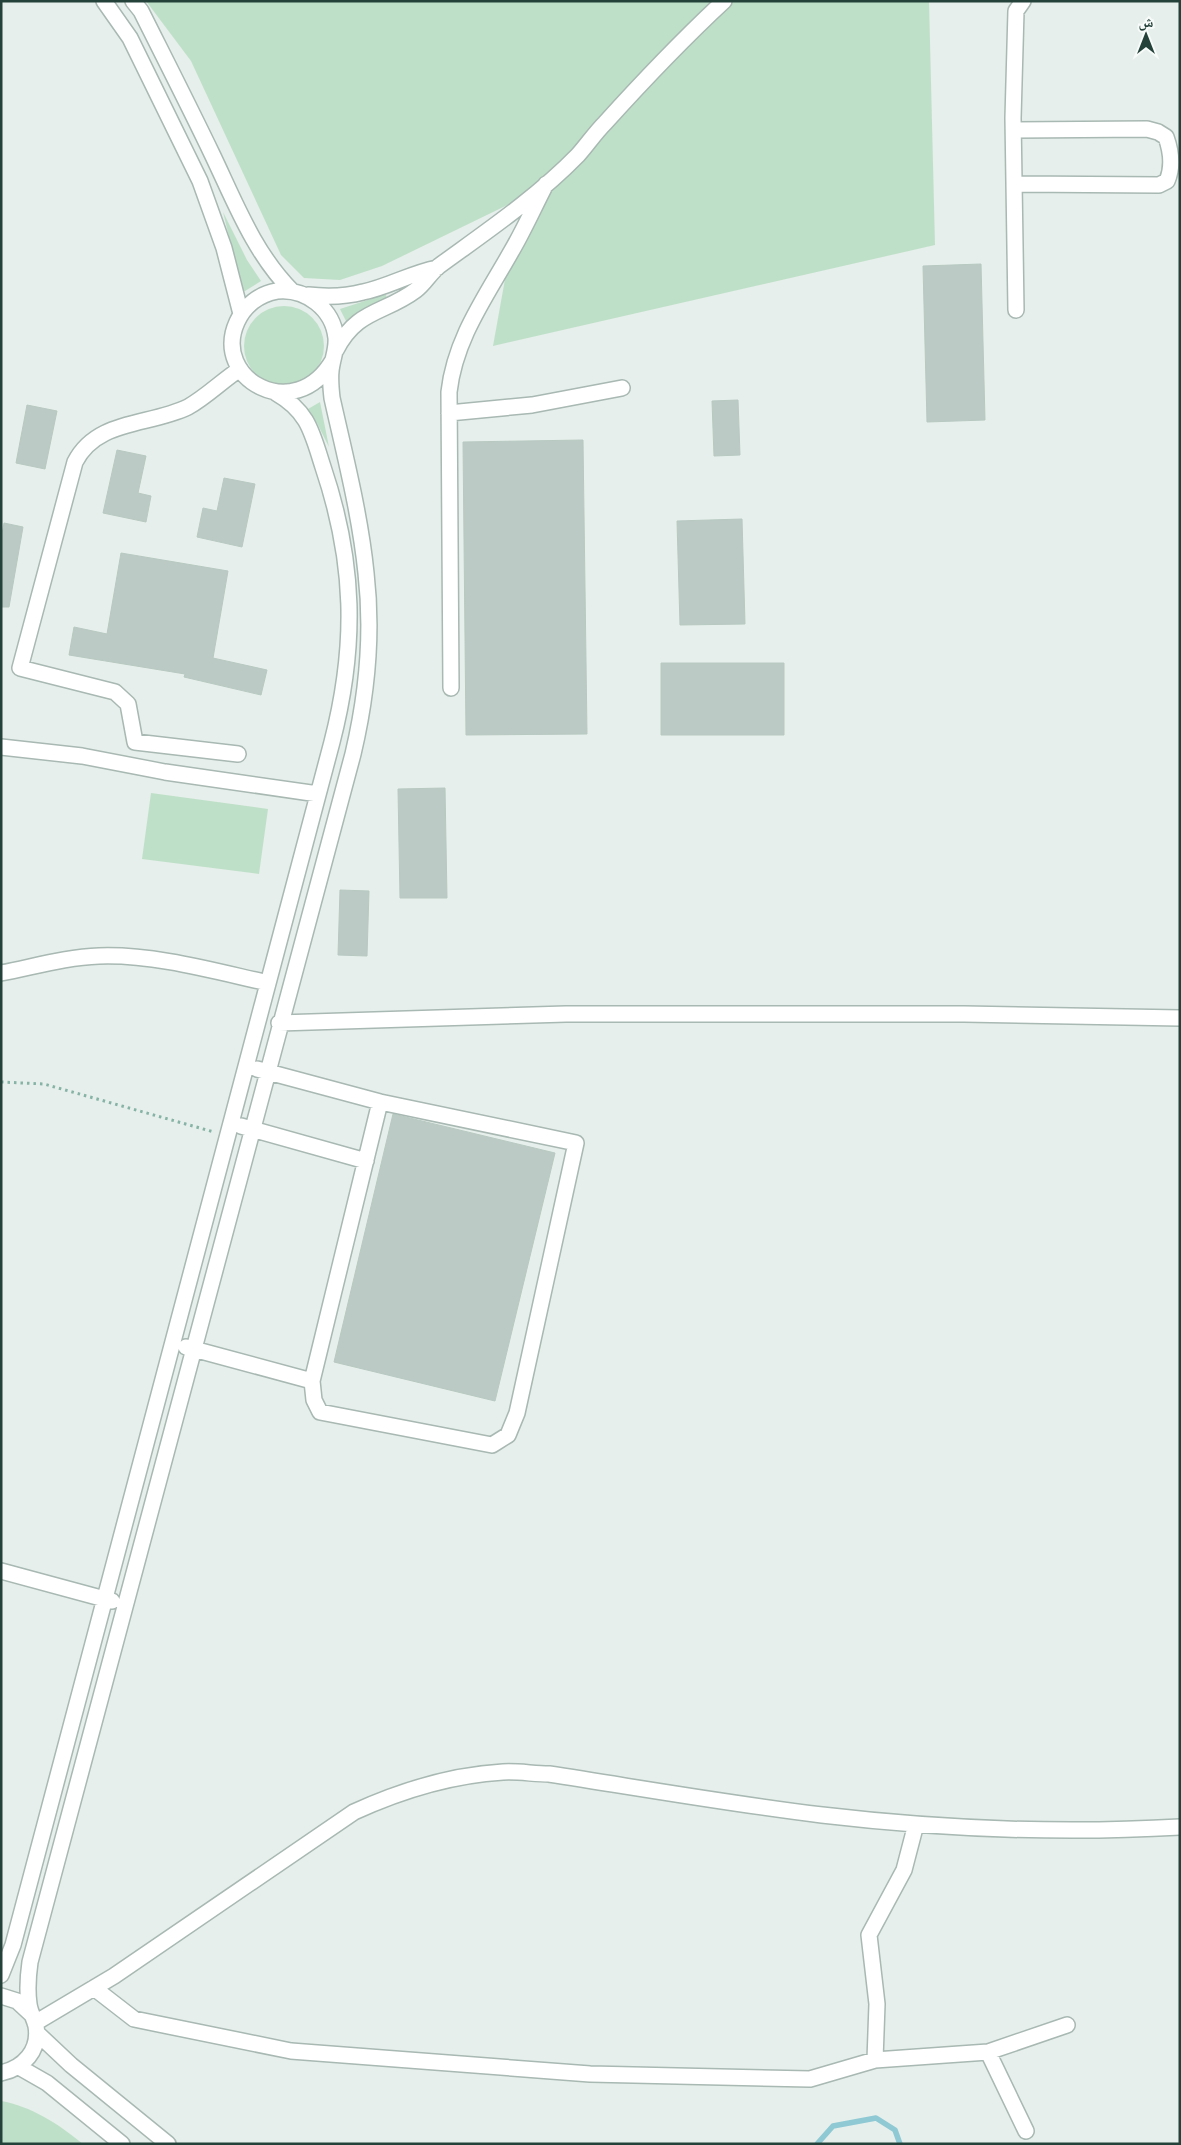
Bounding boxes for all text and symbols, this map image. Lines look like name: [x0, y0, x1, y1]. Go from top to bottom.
north arrow: [1121, 10, 1171, 60]
text: ش: [1139, 13, 1154, 31]

